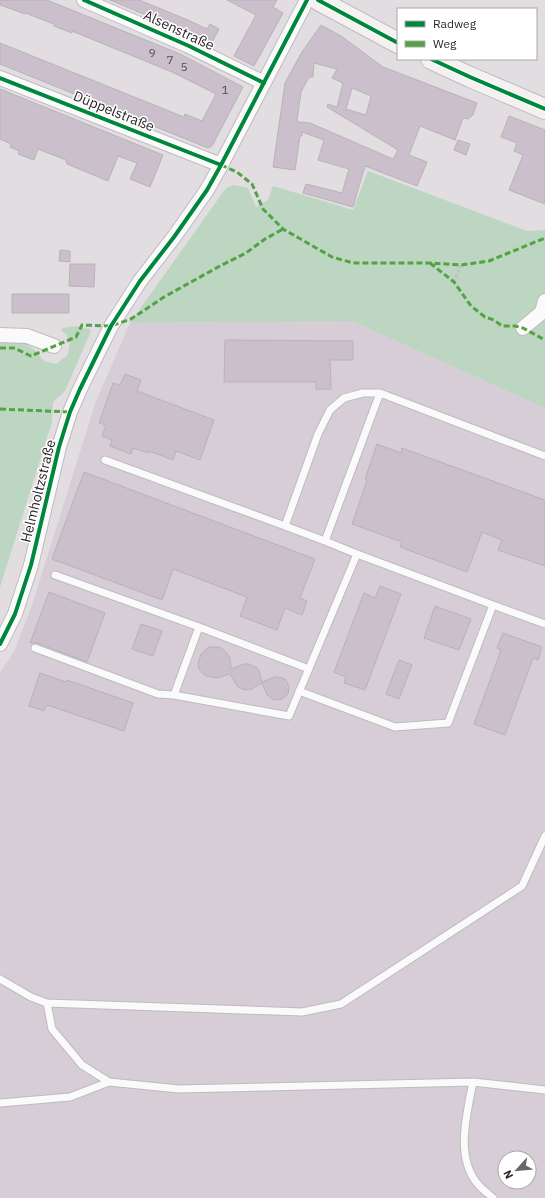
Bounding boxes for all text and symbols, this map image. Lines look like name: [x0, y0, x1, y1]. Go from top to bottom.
street label: Alsenstraße: [141, 6, 218, 54]
legend: [397, 8, 537, 60]
text: Radweg: [433, 16, 477, 31]
text: Weg: [433, 36, 457, 51]
house number: 9: [148, 45, 156, 60]
house number: 7: [166, 52, 174, 67]
house number: 5: [180, 59, 188, 74]
house number: 1: [221, 82, 229, 97]
street label: Düppelstraße: [71, 87, 157, 136]
street label: Helmholtzstraße: [17, 437, 60, 544]
north arrow: [497, 1150, 537, 1190]
text: N: [500, 1168, 516, 1181]

